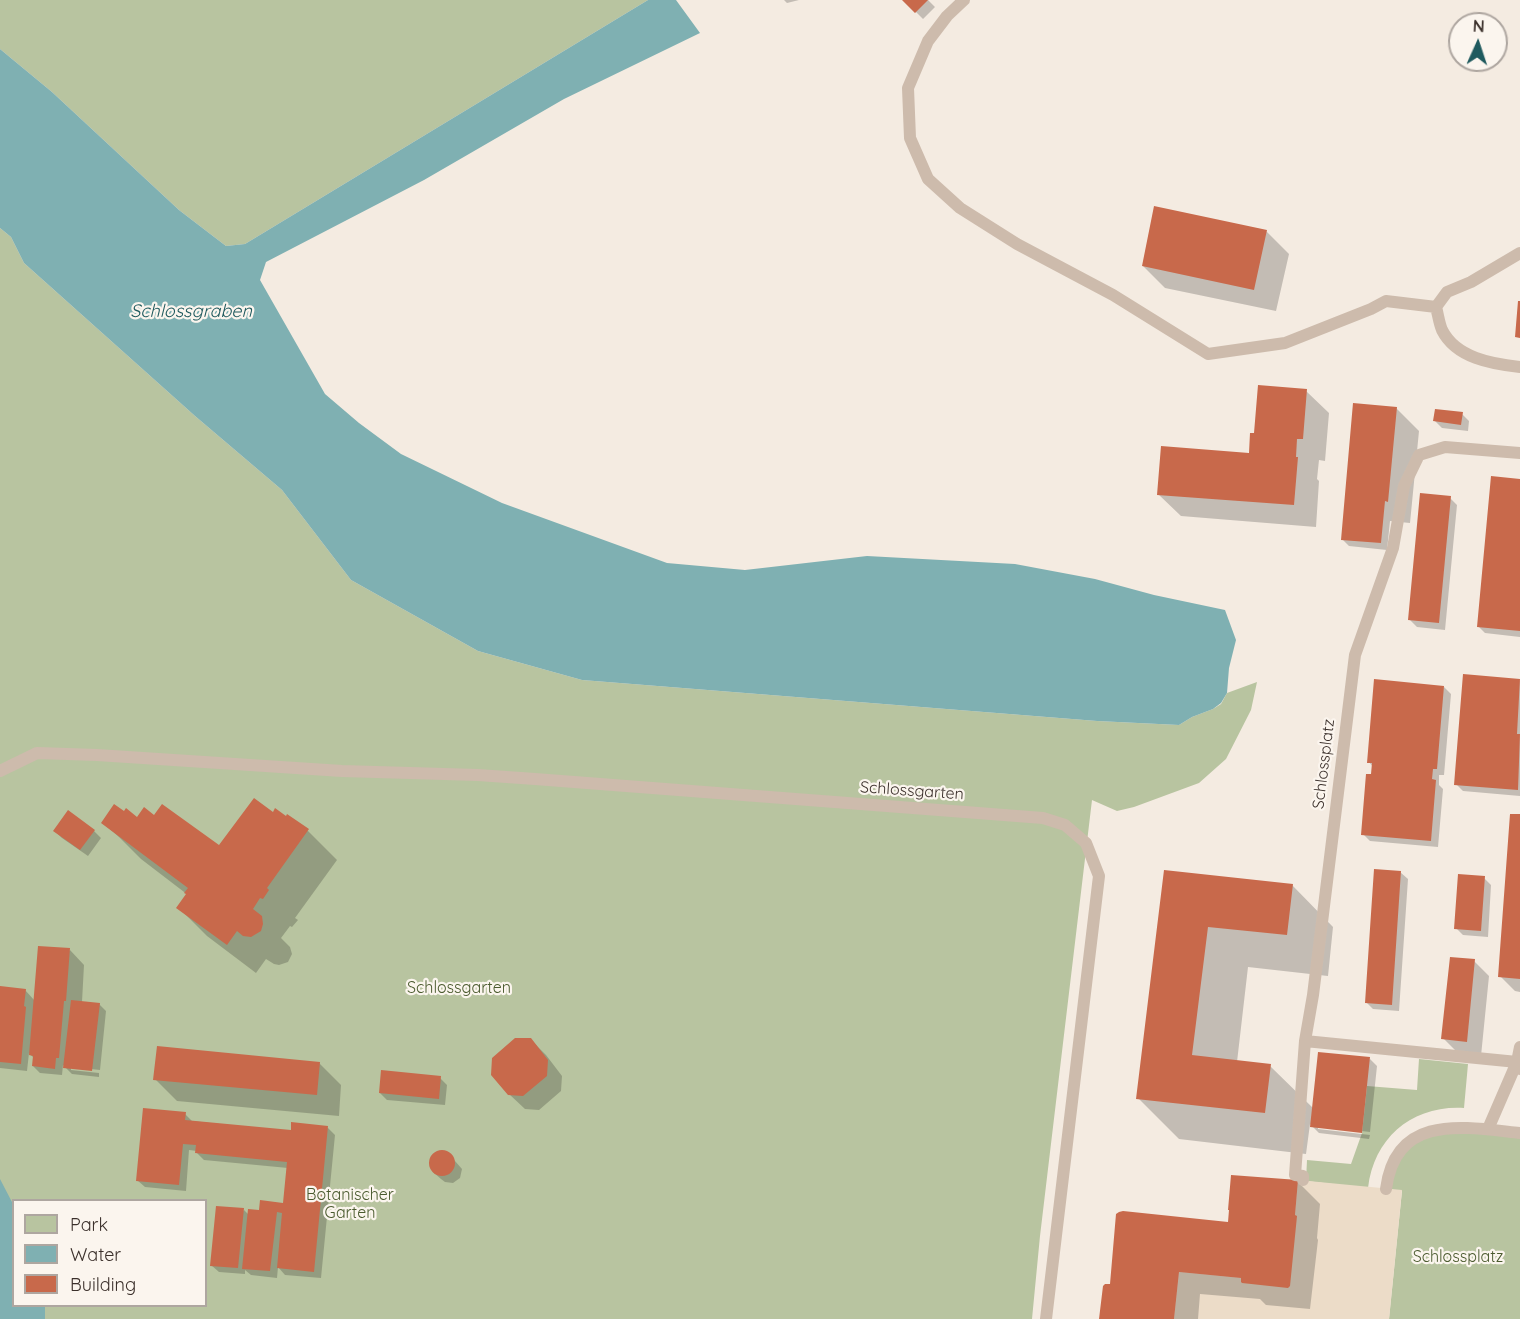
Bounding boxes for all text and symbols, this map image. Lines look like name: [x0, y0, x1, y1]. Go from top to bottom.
north arrow: [1448, 12, 1508, 72]
text: N: [1472, 16, 1485, 36]
water label: Schlossgraben: [130, 301, 252, 323]
street label: Schlossplatz: [1309, 718, 1339, 810]
street label: Schlossgarten: [859, 778, 965, 804]
park label: Schlossgarten: [407, 978, 511, 998]
park label: Botanischer Garten: [306, 1185, 394, 1223]
legend: [12, 1199, 207, 1307]
text: Park: [70, 1213, 108, 1236]
text: Water: [70, 1243, 121, 1266]
park label: Schlossplatz: [1413, 1247, 1503, 1267]
text: Building: [70, 1273, 136, 1296]

